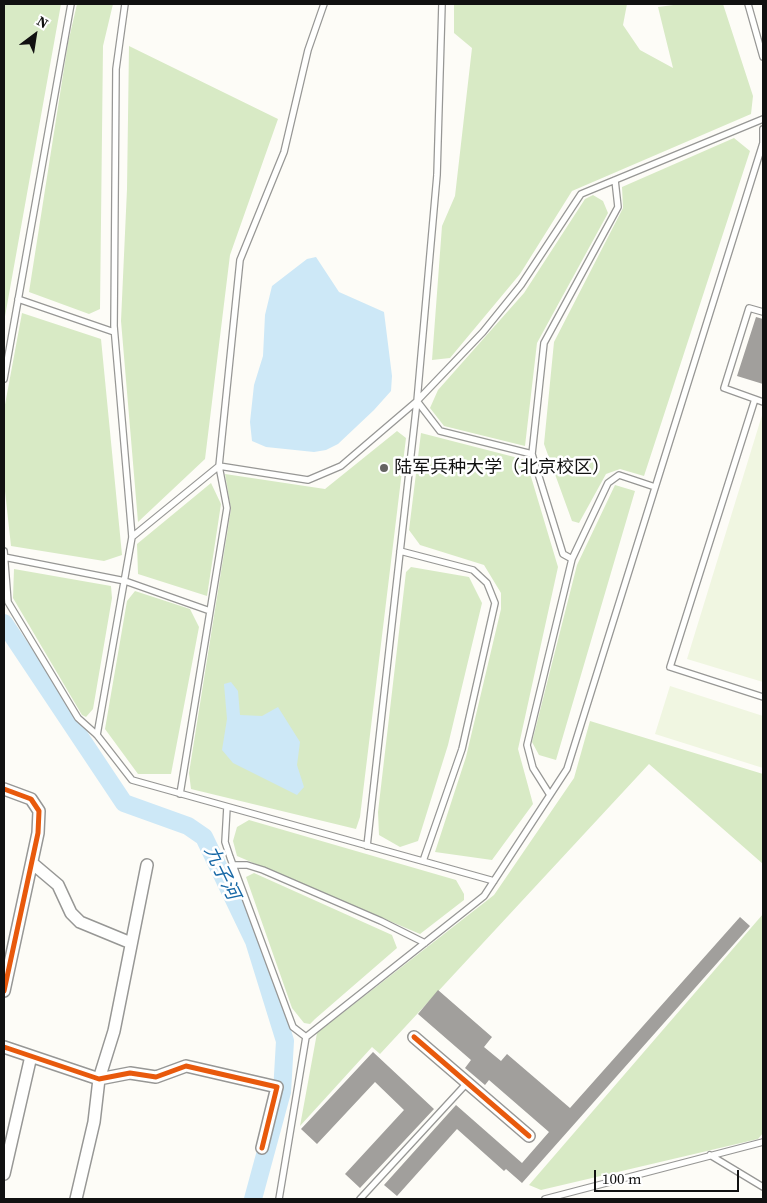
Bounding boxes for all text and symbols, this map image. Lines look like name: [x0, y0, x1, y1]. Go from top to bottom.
north arrow: [10, 10, 60, 60]
text: N: [33, 11, 52, 33]
place label: 陆军兵种大学（北京校区）: [394, 457, 610, 479]
marker: 陆军兵种大学（北京校区）: [378, 462, 390, 474]
water label: 九子河: [198, 842, 244, 904]
scale bar: [597, 1160, 742, 1192]
text: 100 m: [602, 1168, 642, 1189]

